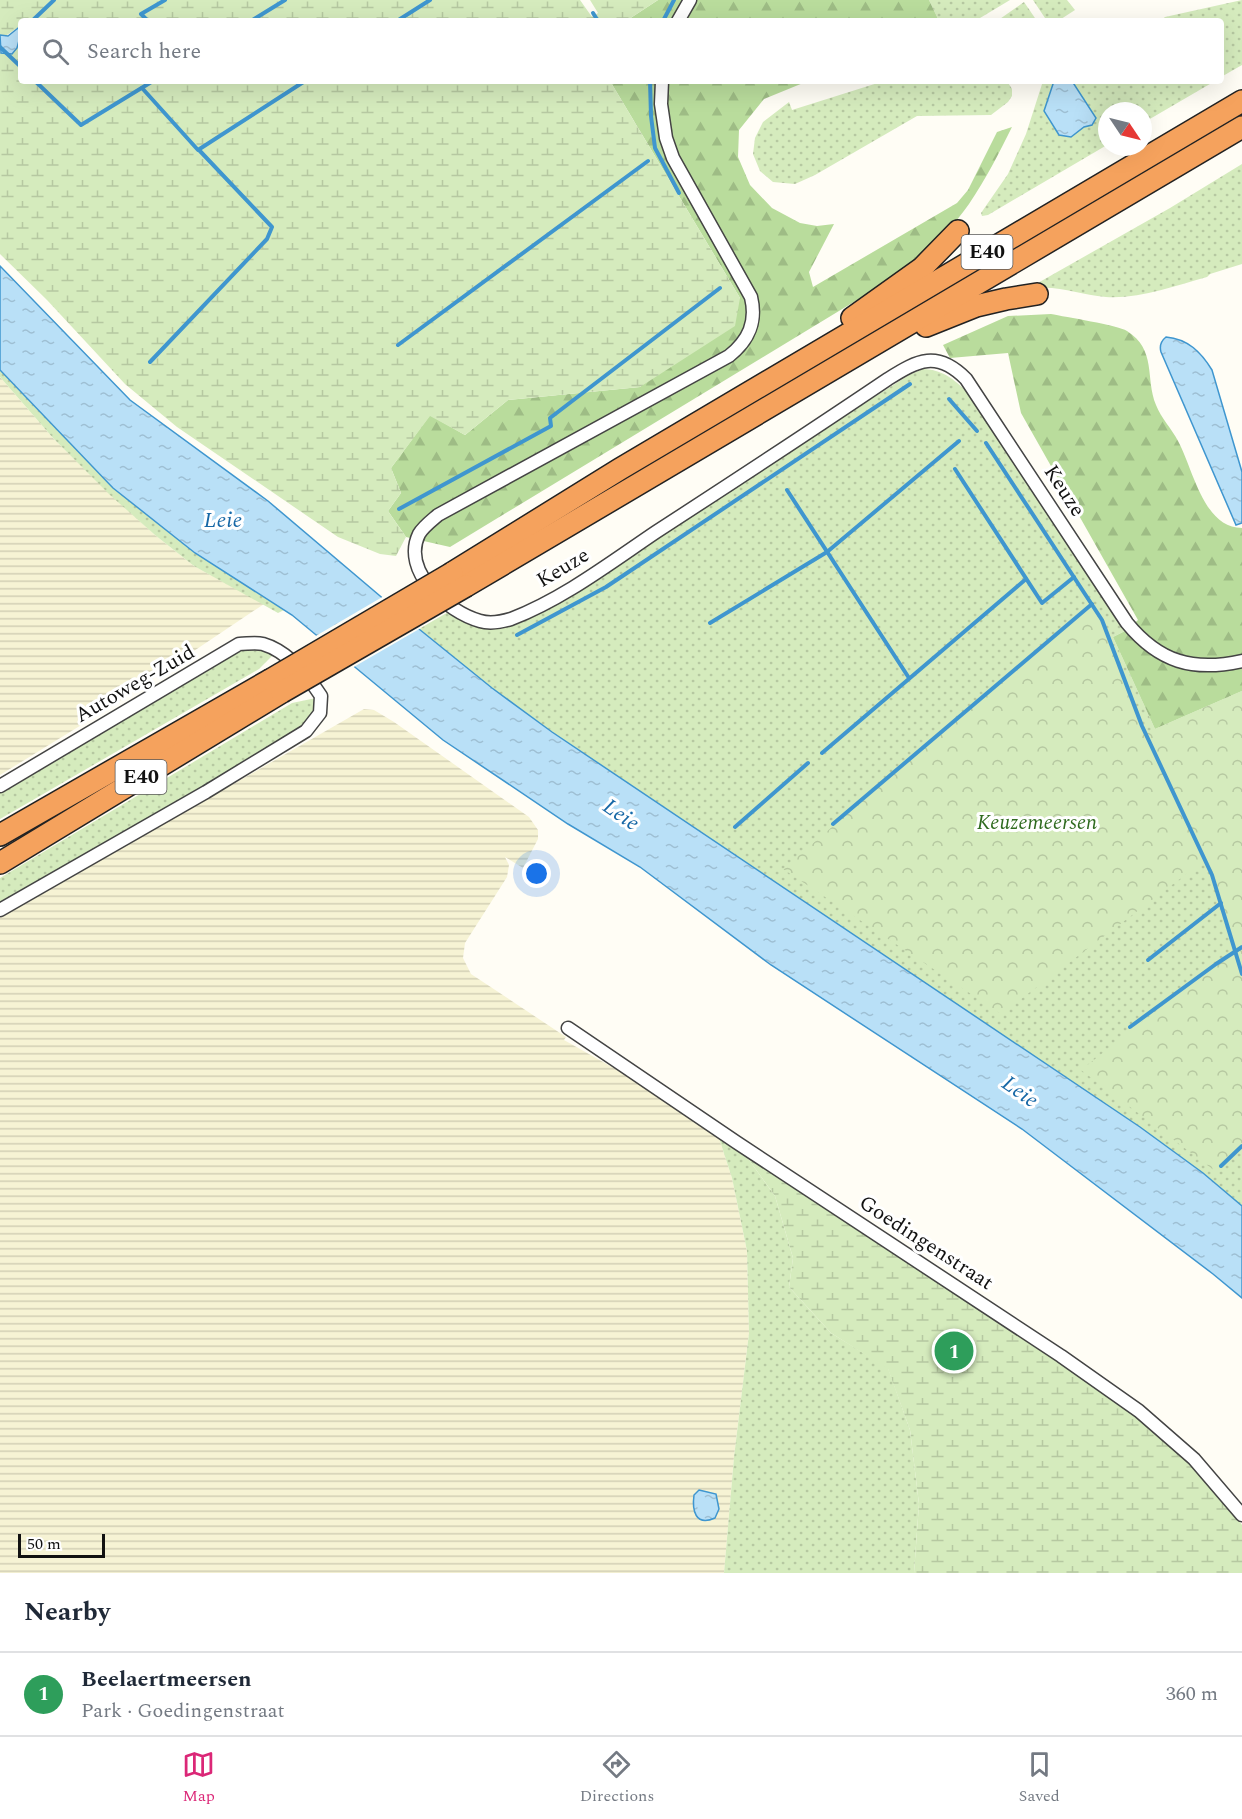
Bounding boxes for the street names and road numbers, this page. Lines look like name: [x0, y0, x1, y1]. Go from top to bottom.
road number: E40: [962, 235, 1012, 269]
street label: Keuze: [1035, 459, 1093, 523]
street label: Keuze: [530, 540, 596, 596]
street label: Autoweg-Zuid: [69, 637, 201, 731]
road number: E40: [116, 760, 166, 794]
street label: Goedingenstraat: [852, 1187, 1000, 1299]

